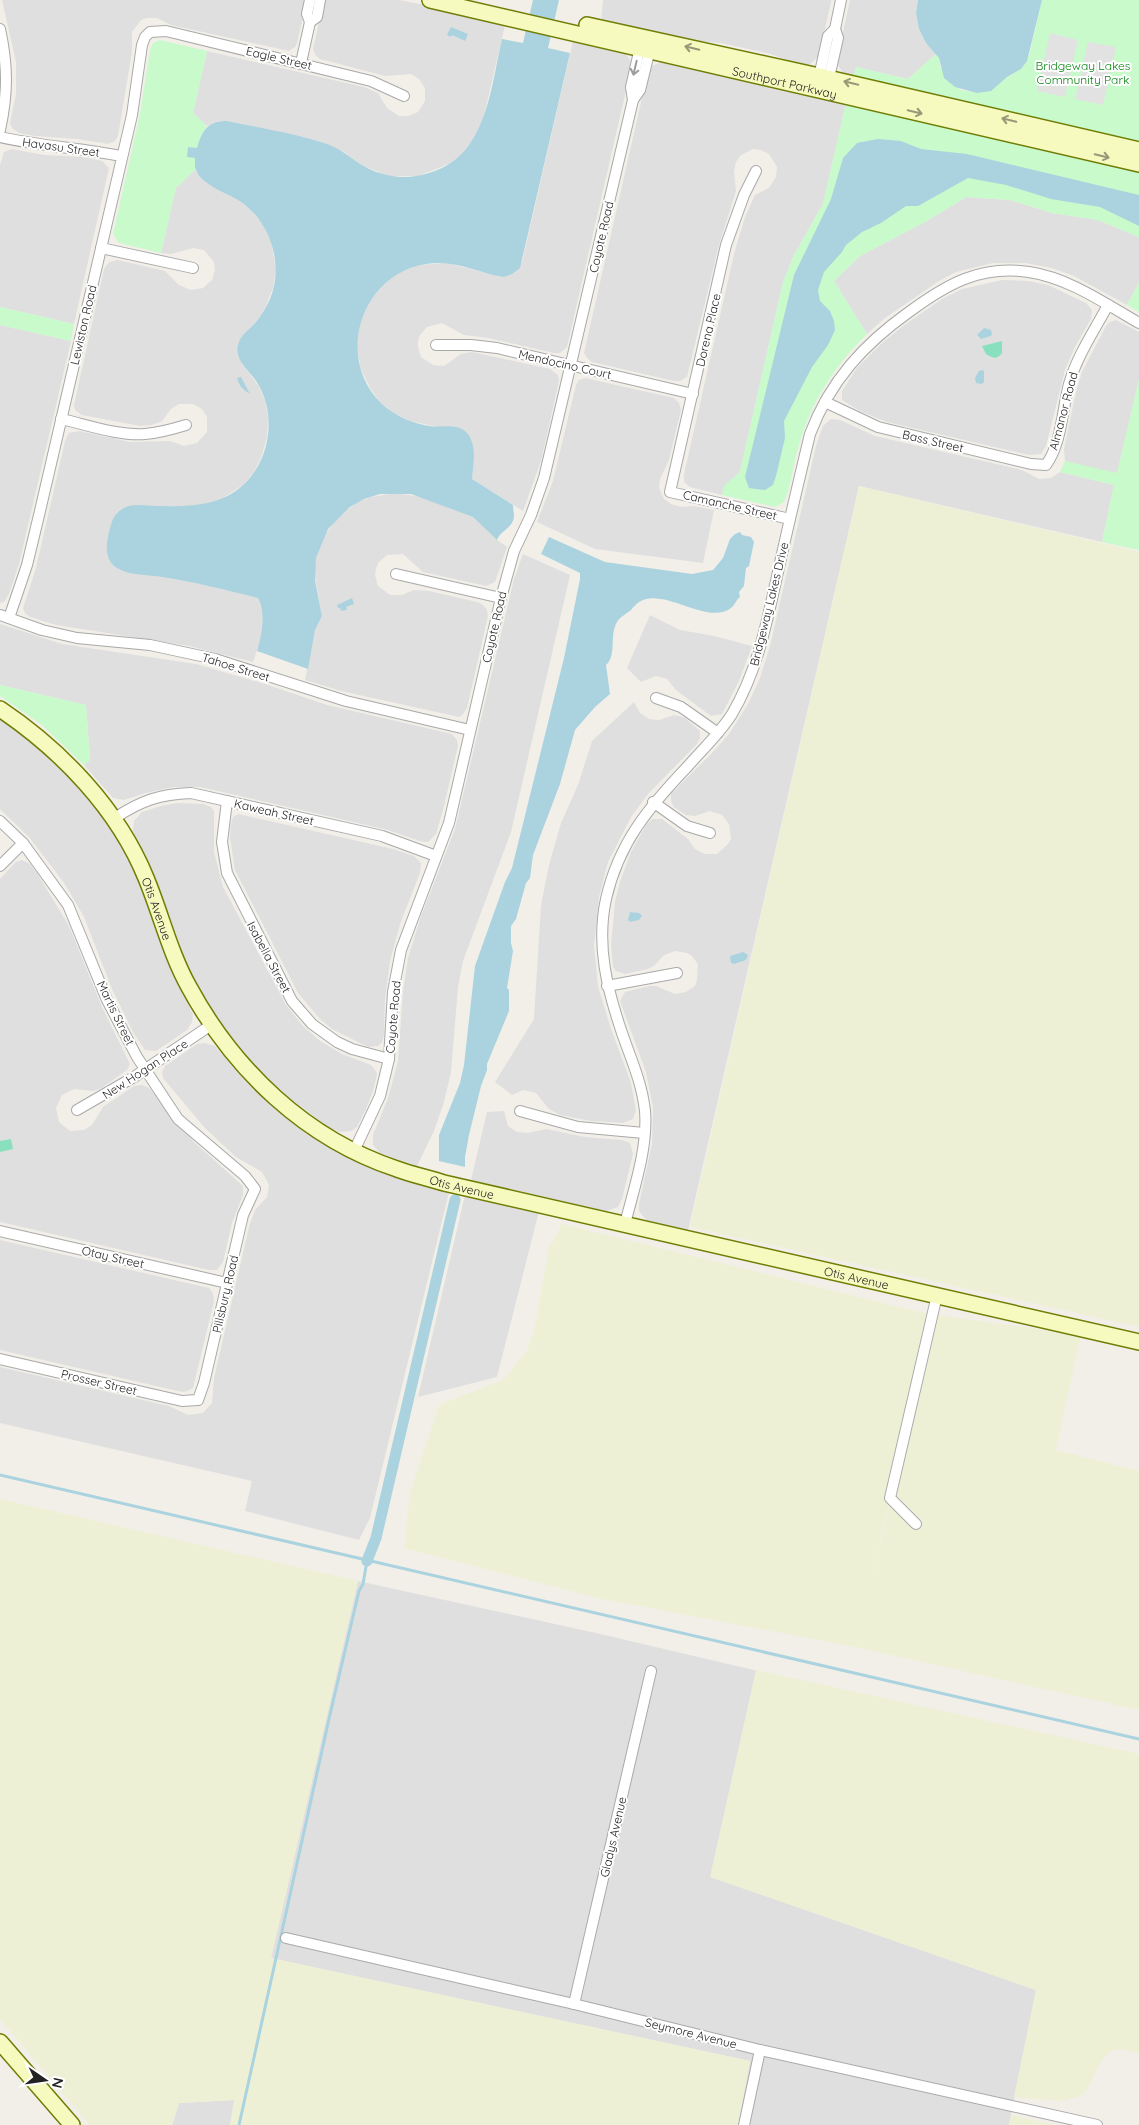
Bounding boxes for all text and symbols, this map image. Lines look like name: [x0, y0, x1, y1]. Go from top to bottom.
street label: Eagle Street: [245, 43, 313, 73]
one-way arrow: [685, 43, 701, 52]
park label: Bridgeway Lakes Community Park: [1036, 58, 1131, 87]
one-way arrow: [630, 60, 639, 76]
street label: Southport Parkway: [731, 63, 838, 101]
one-way arrow: [843, 78, 859, 88]
one-way arrow: [906, 108, 922, 117]
one-way arrow: [1002, 115, 1018, 124]
street label: Havasu Street: [21, 134, 101, 160]
one-way arrow: [1093, 152, 1109, 161]
street label: Coyote Road: [585, 200, 617, 274]
street label: Lewiston Road: [67, 284, 99, 366]
street label: Dorena Place: [692, 292, 724, 368]
street label: Mendocino Court: [517, 346, 613, 382]
street label: Almanor Road: [1045, 370, 1081, 452]
street label: Bass Street: [901, 427, 965, 455]
street label: Camanche Street: [681, 487, 779, 523]
street label: Bridgeway Lakes Drive: [746, 540, 792, 667]
street label: Coyote Road: [478, 590, 510, 664]
street label: Tahoe Street: [200, 650, 272, 684]
street label: Kaweah Street: [233, 796, 315, 828]
street label: Otis Avenue: [139, 875, 175, 942]
street label: Isabella Street: [244, 919, 294, 995]
street label: Martis Street: [94, 978, 138, 1048]
street label: Coyote Road: [382, 980, 404, 1054]
street label: New Hogan Place: [99, 1036, 191, 1102]
street label: Otis Avenue: [428, 1172, 496, 1202]
street label: Otay Street: [80, 1243, 146, 1271]
street label: Pillsbury Road: [209, 1254, 241, 1334]
street label: Otis Avenue: [823, 1263, 891, 1292]
street label: Prosser Street: [60, 1366, 138, 1398]
street label: Gladys Avenue: [596, 1795, 630, 1879]
street label: Seymore Avenue: [644, 2014, 739, 2052]
north arrow: [20, 2055, 70, 2105]
text: N: [48, 2076, 68, 2090]

